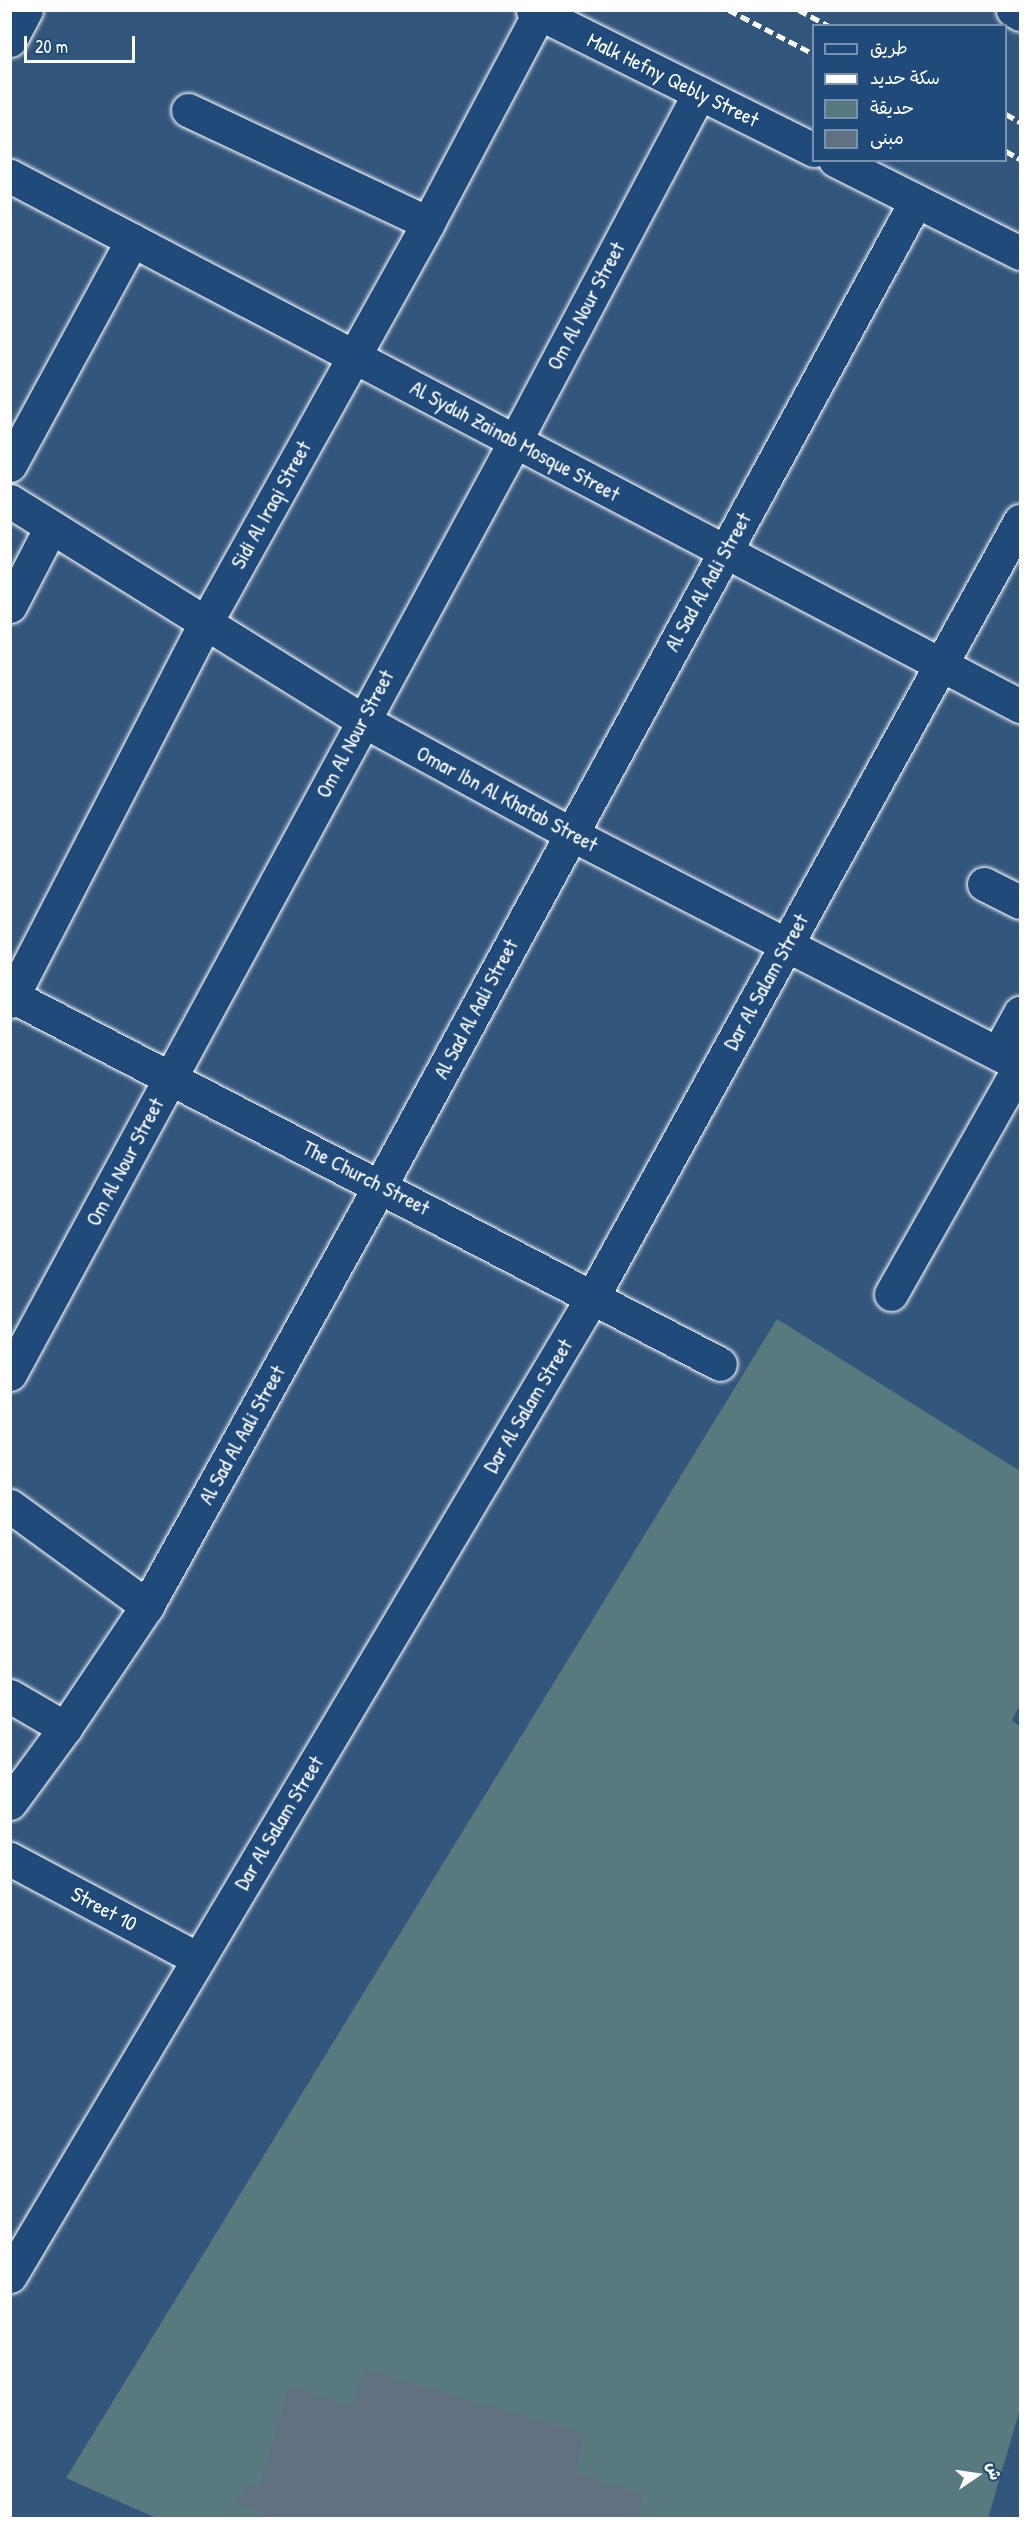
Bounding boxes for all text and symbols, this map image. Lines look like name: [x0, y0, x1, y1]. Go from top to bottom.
scale bar: [27, 24, 138, 62]
legend: [812, 24, 1007, 162]
street label: Malk Hefny Qebly Street: [583, 28, 763, 132]
text: 20 m: [35, 34, 68, 59]
text: طريق: [870, 35, 908, 60]
text: سكة حديد: [870, 65, 940, 90]
text: حديقة: [870, 95, 914, 120]
text: مبنى: [870, 125, 904, 150]
street label: Om Al Nour Street: [542, 238, 630, 374]
street label: Al Syduh Zainab Mosque Street: [406, 375, 624, 507]
street label: Sidi Al Iraqi Street: [226, 437, 316, 573]
street label: Al Sad Al Aali Street: [659, 508, 757, 656]
street label: Om Al Nour Street: [311, 666, 399, 802]
street label: Omar Ibn Al Khatab Street: [412, 741, 602, 857]
street label: Dar Al Salam Street: [718, 910, 814, 1054]
street label: Al Sad Al Aali Street: [429, 935, 523, 1083]
street label: Om Al Nour Street: [81, 1094, 169, 1230]
street label: The Church Street: [298, 1135, 434, 1221]
street label: Dar Al Salam Street: [478, 1335, 578, 1477]
street label: Al Sad Al Aali Street: [193, 1361, 291, 1509]
street label: Dar Al Salam Street: [229, 1752, 329, 1894]
street label: Street 10: [67, 1881, 141, 1937]
north arrow: [947, 2445, 1007, 2505]
text: ش: [982, 2460, 1007, 2482]

